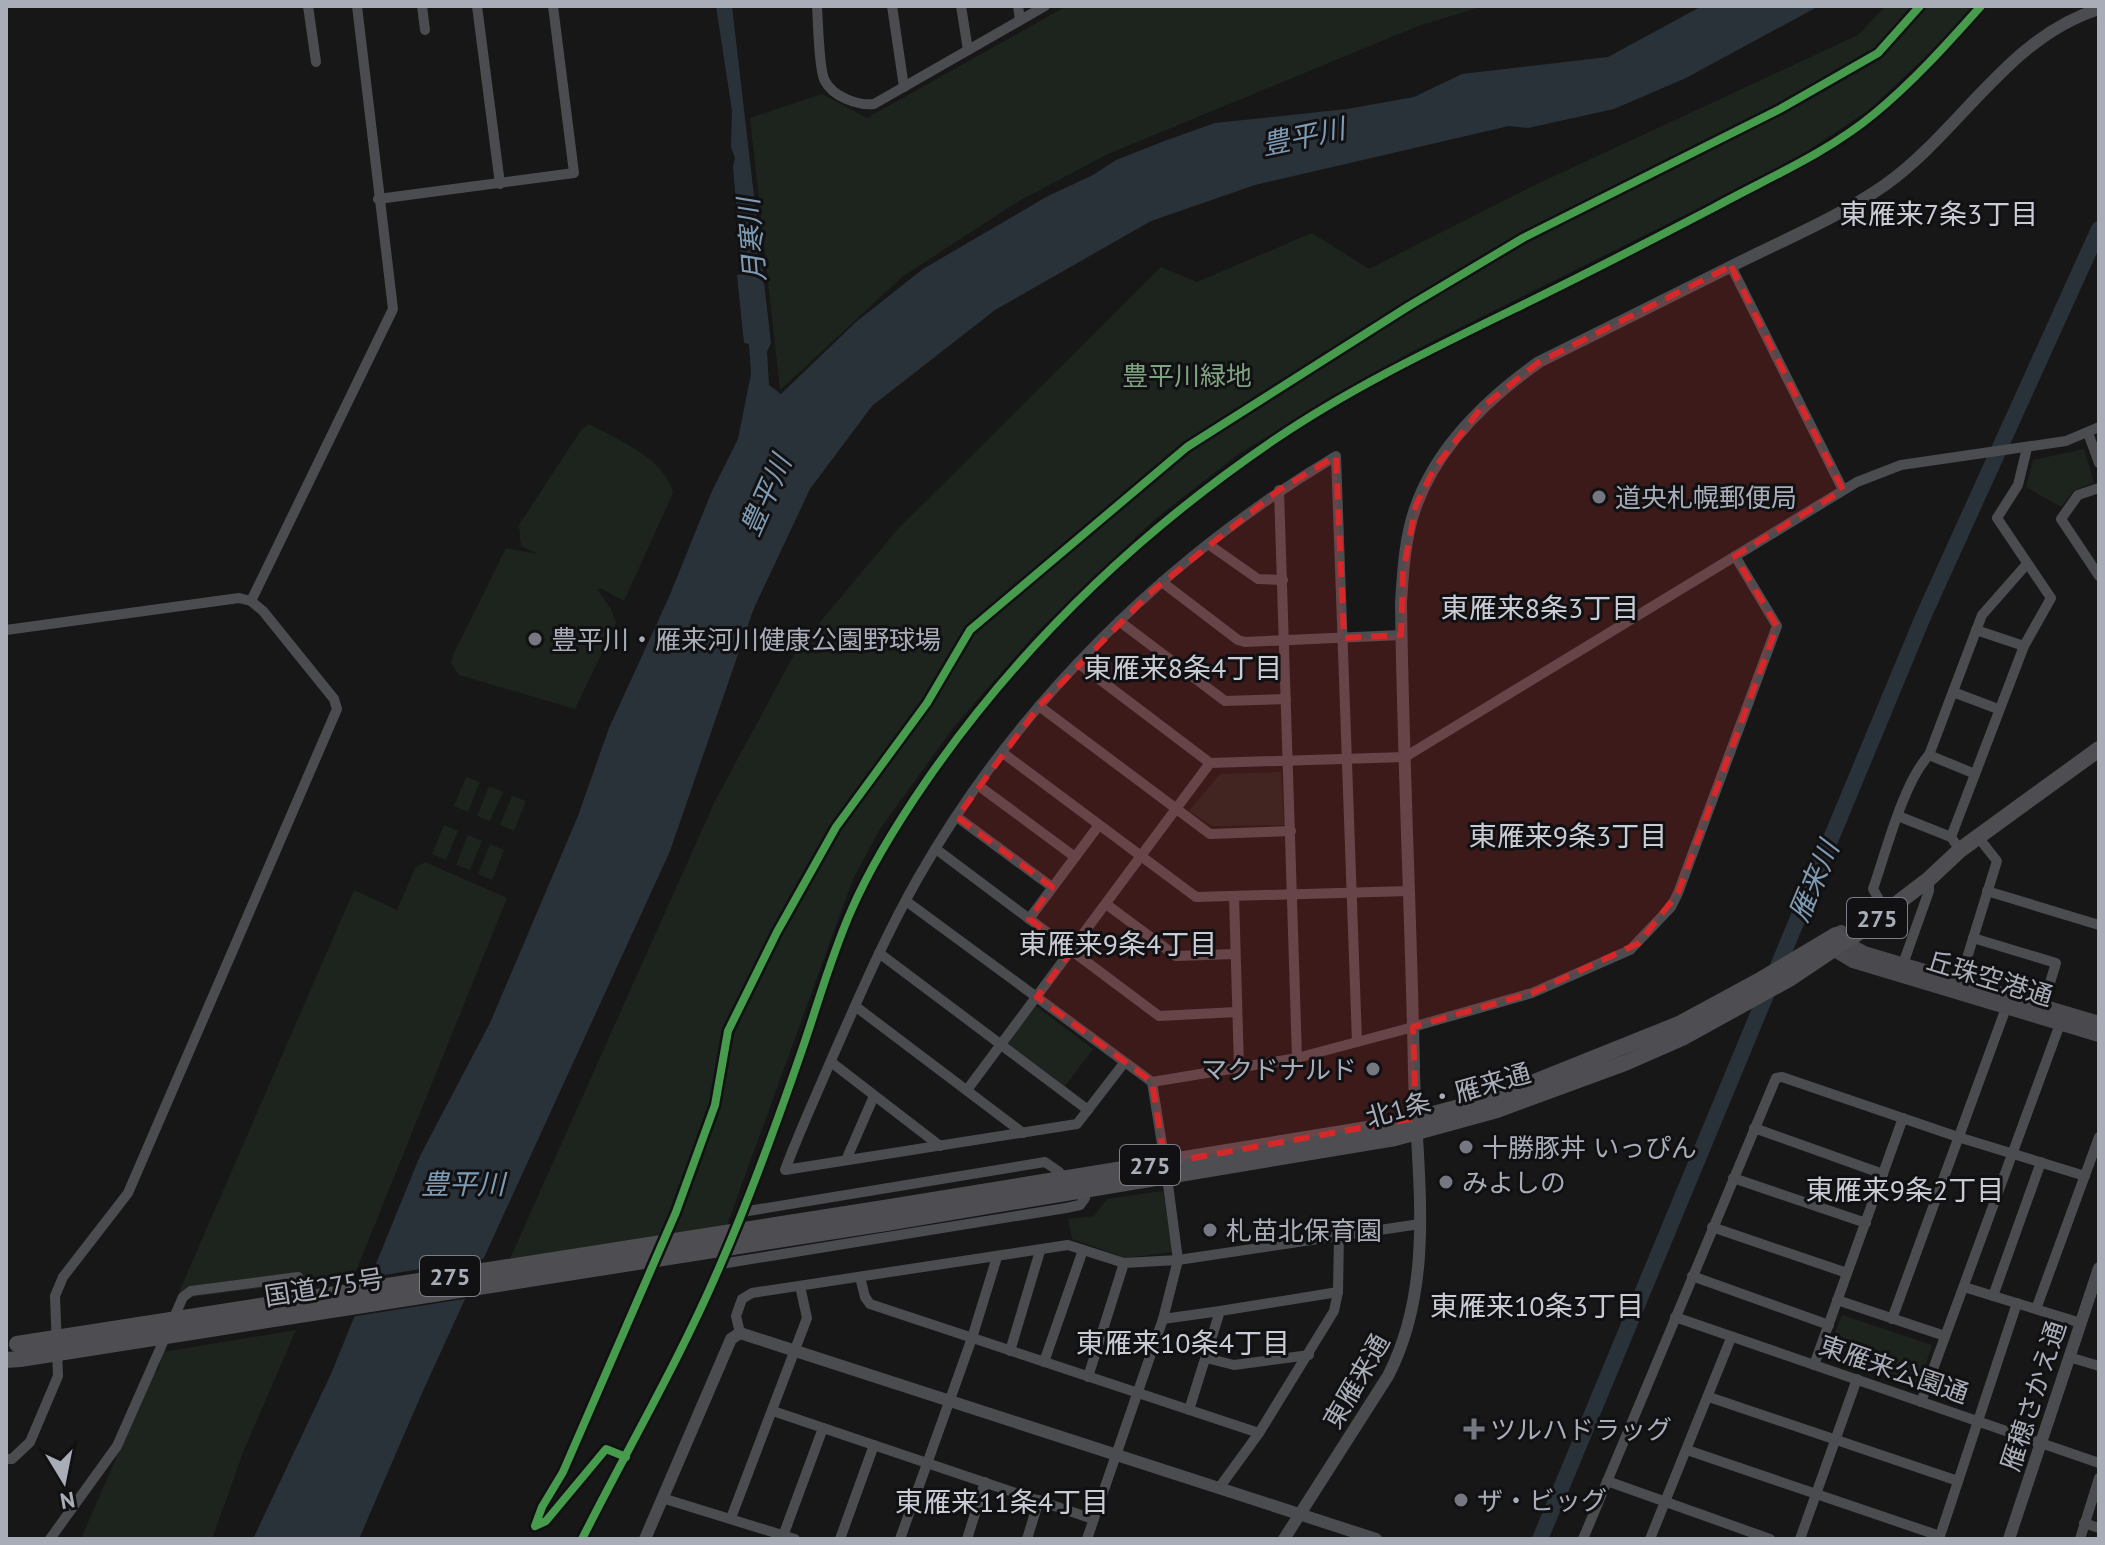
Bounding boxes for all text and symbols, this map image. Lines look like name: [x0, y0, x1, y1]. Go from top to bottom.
water label: 豊平川: [1258, 109, 1351, 163]
water label: 月寒川: [729, 194, 773, 283]
district label: 東雁来7条3丁目: [1840, 195, 2038, 232]
park label: 豊平川緑地: [1122, 359, 1252, 392]
water label: 豊平川: [731, 446, 800, 541]
place label: 道央札幌郵便局: [1615, 481, 1797, 514]
marker: 道央札幌郵便局: [1590, 488, 1608, 506]
district label: 東雁来8条3丁目: [1441, 589, 1639, 626]
place label: 豊平川・雁来河川健康公園野球場: [551, 623, 941, 656]
marker: 豊平川・雁来河川健康公園野球場: [526, 630, 544, 648]
district label: 東雁来8条4丁目: [1084, 649, 1282, 686]
district label: 東雁来9条3丁目: [1469, 817, 1667, 854]
water label: 雁来川: [1780, 832, 1848, 927]
road number: 275: [1847, 898, 1907, 938]
district label: 東雁来9条4丁目: [1019, 925, 1217, 962]
street label: 丘珠空港通: [1923, 943, 2057, 1013]
place label: マクドナルド: [1201, 1053, 1357, 1086]
street label: 北1条・雁来通: [1362, 1056, 1534, 1134]
marker: マクドナルド: [1364, 1060, 1382, 1078]
place label: 十勝豚丼 いっぴん: [1482, 1131, 1697, 1164]
marker: 十勝豚丼 いっぴん: [1457, 1138, 1475, 1156]
road number: 275: [1120, 1145, 1180, 1185]
water label: 豊平川: [421, 1165, 508, 1202]
place label: みよしの: [1462, 1166, 1566, 1199]
district label: 東雁来9条2丁目: [1806, 1171, 2004, 1208]
marker: みよしの: [1437, 1173, 1455, 1191]
place label: 札苗北保育園: [1226, 1214, 1382, 1247]
marker: 札苗北保育園: [1201, 1221, 1219, 1239]
road number: 275: [420, 1256, 480, 1296]
street label: 国道275号: [262, 1261, 386, 1313]
district label: 東雁来10条3丁目: [1430, 1287, 1644, 1324]
street label: 雁穂さかえ通: [1993, 1317, 2073, 1475]
district label: 東雁来10条4丁目: [1076, 1324, 1290, 1361]
street label: 東雁来通: [1316, 1328, 1396, 1434]
street label: 東雁来公園通: [1815, 1328, 1973, 1410]
place label: ツルハドラッグ: [1490, 1413, 1672, 1446]
marker: ツルハドラッグ: [1465, 1420, 1483, 1438]
north arrow: [24, 1441, 104, 1521]
district label: 東雁来11条4丁目: [895, 1483, 1109, 1520]
place label: ザ・ビッグ: [1477, 1484, 1607, 1517]
text: N: [58, 1486, 77, 1516]
marker: ザ・ビッグ: [1452, 1491, 1470, 1509]

